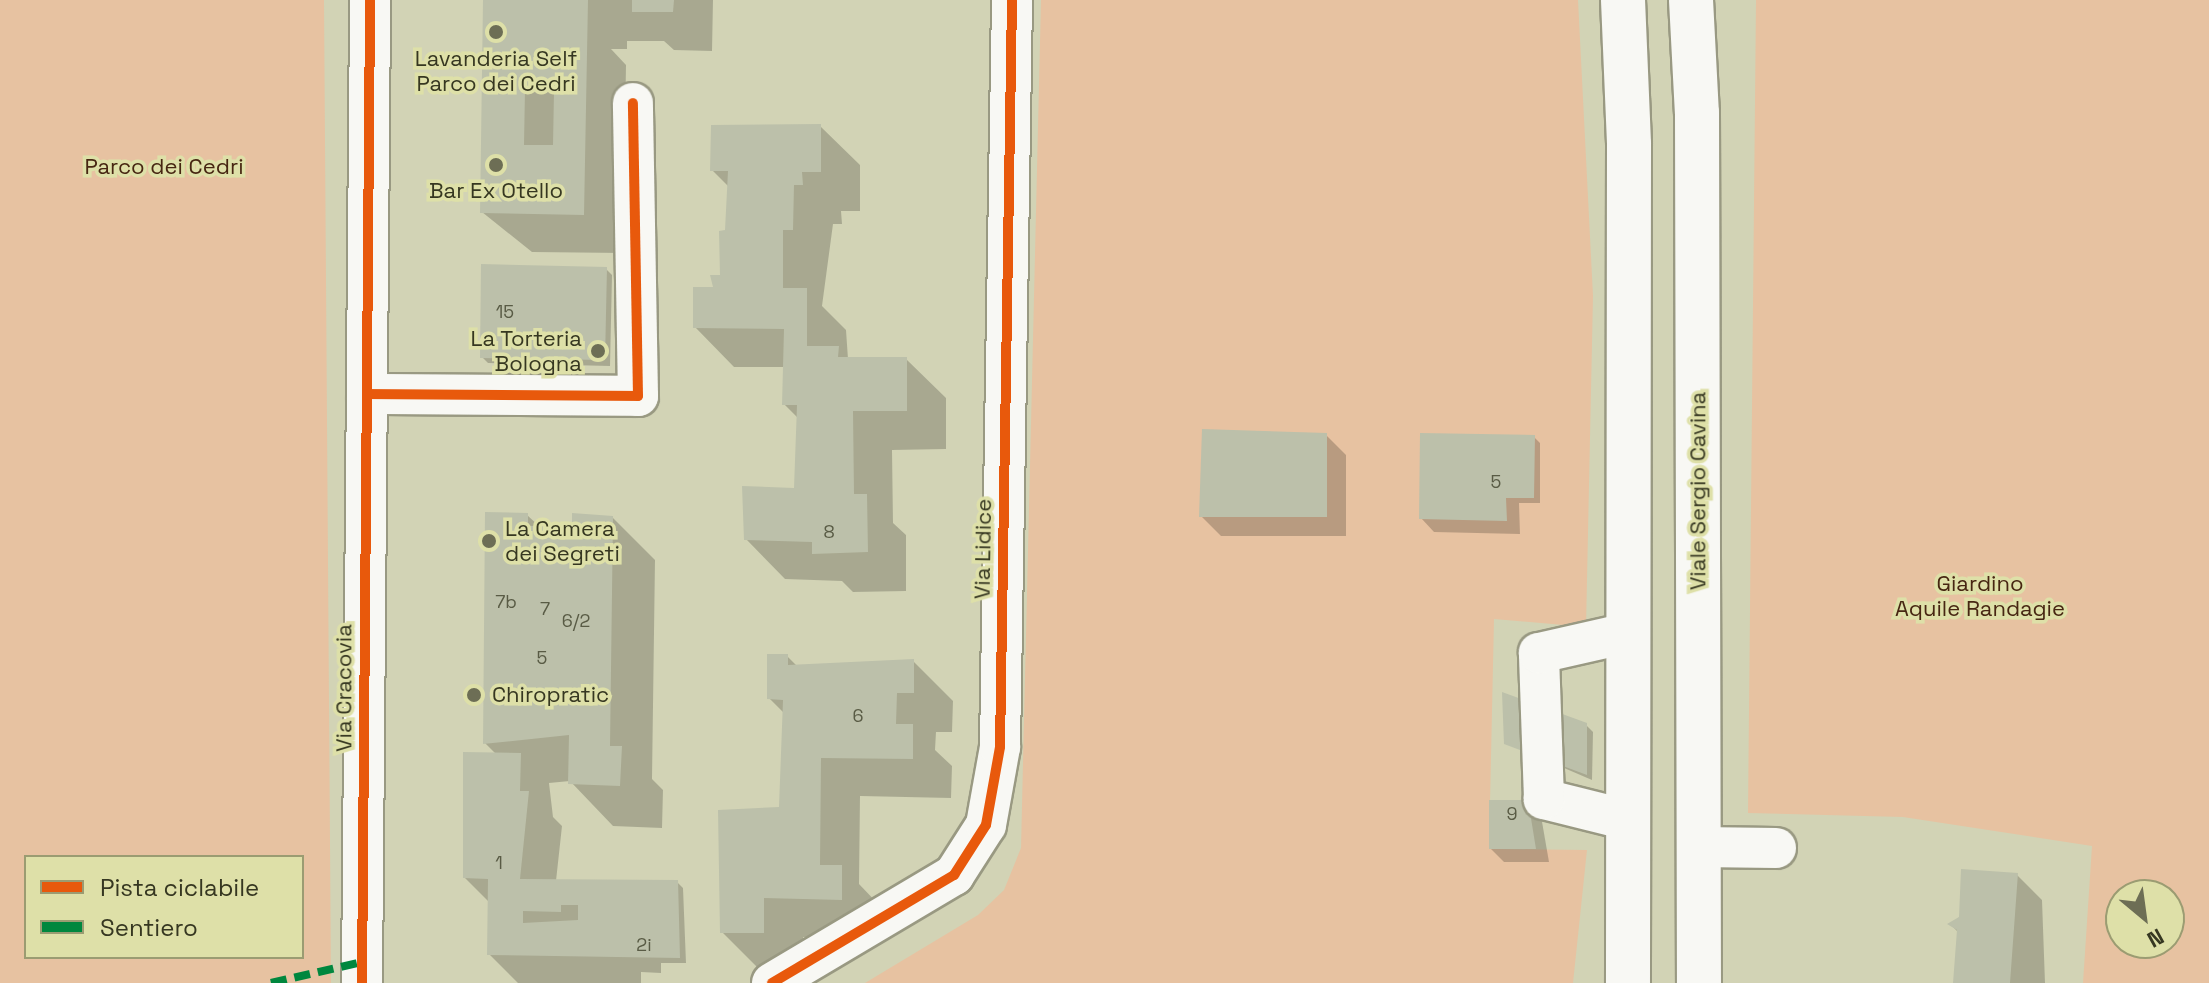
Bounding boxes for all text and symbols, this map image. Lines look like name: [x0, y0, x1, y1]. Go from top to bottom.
marker: Lavanderia Self Parco dei Cedri: [487, 23, 505, 41]
place label: Lavanderia Self Parco dei Cedri: [415, 45, 577, 96]
park label: Parco dei Cedri: [84, 154, 244, 180]
marker: Bar Ex Otello: [487, 156, 505, 174]
place label: Bar Ex Otello: [429, 178, 563, 204]
house number: 15: [496, 301, 514, 323]
place label: La Torteria Bologna: [470, 325, 582, 376]
marker: La Torteria Bologna: [589, 342, 607, 360]
street label: Viale Sergio Cavina: [1685, 392, 1711, 590]
house number: 5: [1491, 471, 1501, 493]
street label: Via Lidice: [969, 499, 997, 599]
place label: La Camera dei Segreti: [505, 515, 620, 566]
house number: 8: [823, 521, 835, 543]
marker: La Camera dei Segreti: [480, 532, 498, 550]
park label: Giardino Aquile Randagie: [1895, 570, 2065, 622]
house number: 7b: [495, 591, 517, 613]
house number: 7: [540, 598, 550, 620]
house number: 6/2: [562, 610, 590, 632]
street label: Via Cracovia: [331, 624, 357, 752]
house number: 5: [537, 647, 547, 669]
place label: Chiropratic: [492, 682, 609, 708]
marker: Chiropratic: [463, 684, 485, 706]
house number: 6: [852, 705, 864, 727]
house number: 9: [1506, 803, 1518, 825]
house number: 1: [495, 852, 503, 874]
legend: [24, 855, 304, 959]
text: Pista ciclabile: [100, 872, 259, 903]
north arrow: [2105, 879, 2185, 959]
text: Sentiero: [100, 912, 198, 943]
text: N: [2142, 922, 2169, 954]
house number: 2i: [636, 934, 652, 956]

